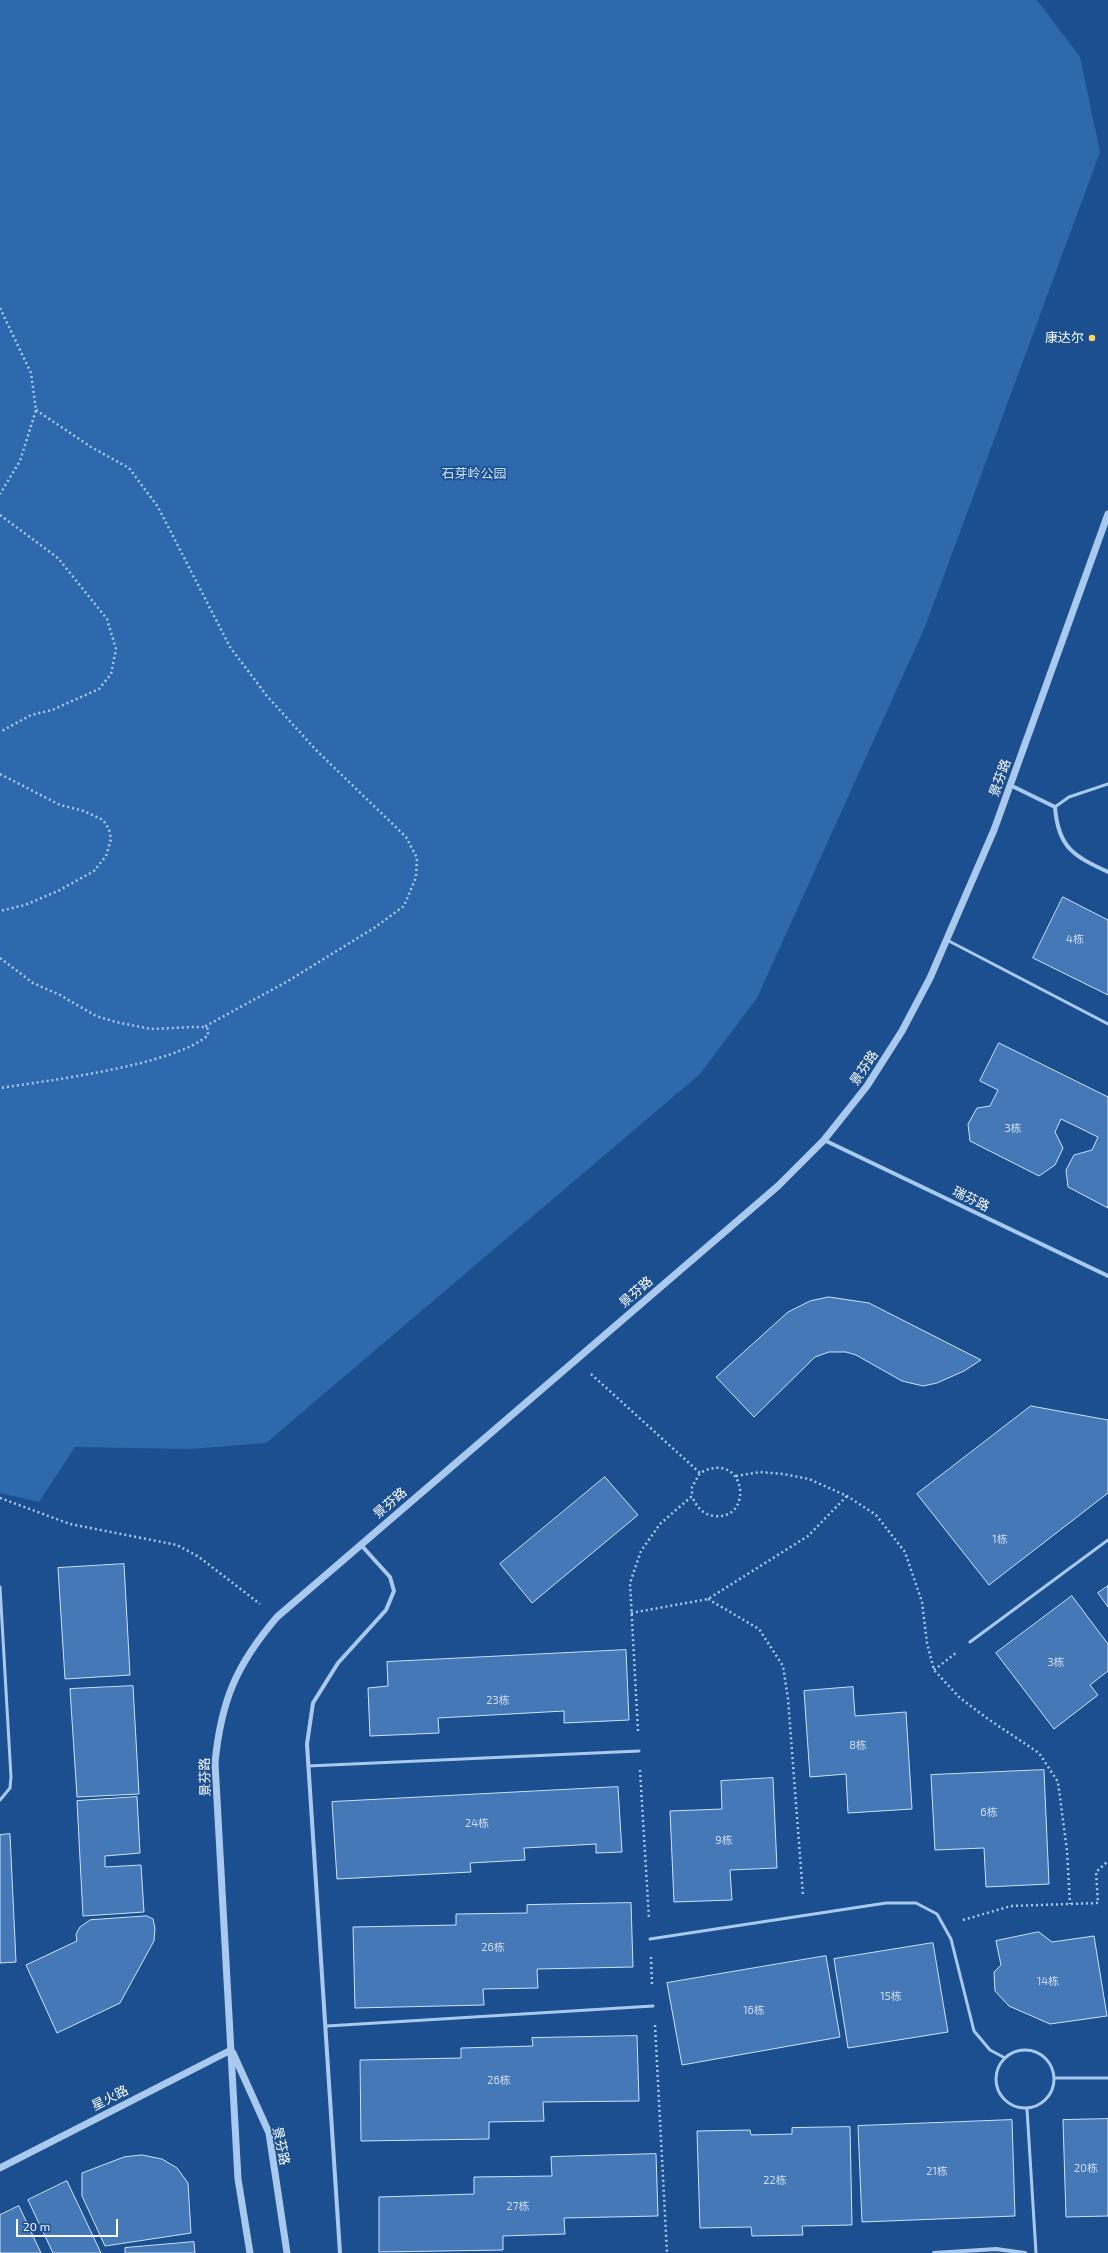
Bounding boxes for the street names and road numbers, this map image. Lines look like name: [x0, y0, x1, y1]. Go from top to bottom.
street label: 景芬路: [986, 757, 1014, 799]
street label: 景芬路: [847, 1047, 881, 1089]
street label: 瑞芬路: [950, 1183, 992, 1215]
street label: 景芬路: [616, 1273, 656, 1311]
street label: 景芬路: [370, 1484, 410, 1522]
street label: 景芬路: [197, 1757, 213, 1797]
street label: 星火路: [89, 2082, 131, 2114]
street label: 景芬路: [269, 2125, 293, 2167]

